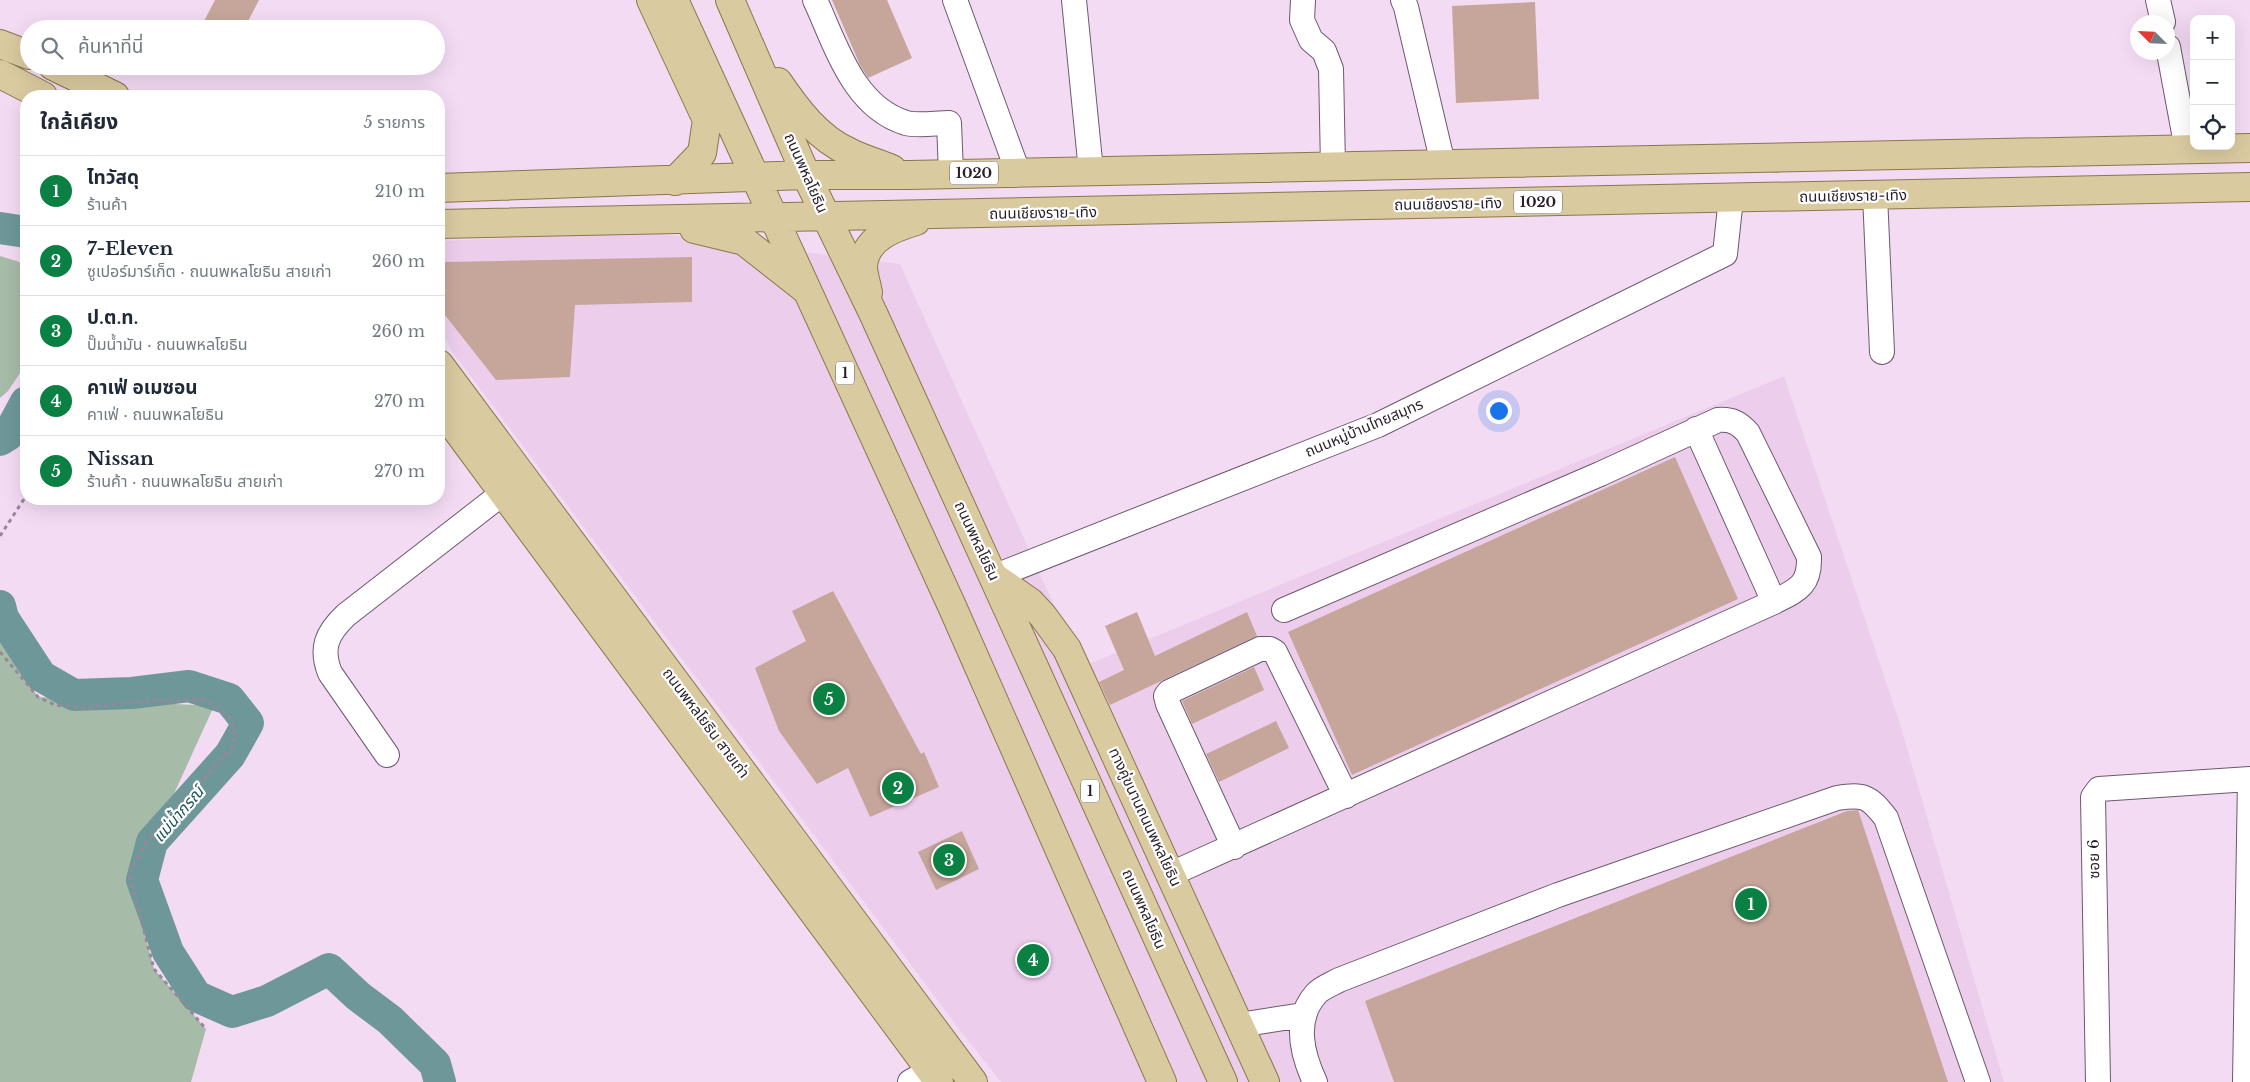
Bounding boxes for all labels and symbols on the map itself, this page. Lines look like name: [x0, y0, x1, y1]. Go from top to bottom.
north arrow: [2130, 15, 2175, 60]
street label: ถนนพหลโยธิน: [780, 130, 833, 216]
road number: 1020: [950, 162, 998, 184]
street label: ถนนเชียงราย-เทิง: [1799, 185, 1907, 206]
road number: 1020: [1514, 190, 1562, 213]
street label: ถนนเชียงราย-เทิง: [1394, 193, 1502, 214]
street label: ถนนเชียงราย-เทิง: [989, 202, 1097, 223]
road number: 1: [836, 362, 854, 384]
street label: ถนนหมู่บ้านไทยสมุทร: [1302, 394, 1426, 461]
your location: [1486, 398, 1512, 424]
street label: ถนนพหลโยธิน: [951, 498, 1004, 584]
street label: ถนนพหลโยธิน สายเก่า: [659, 664, 754, 782]
pin: 5: [813, 680, 845, 718]
street label: ทางคู่ขนานถนนพหลโยธิน: [1105, 744, 1186, 889]
pin: 2: [882, 769, 914, 807]
water label: แม่น้ำกรณ์: [148, 779, 210, 846]
road number: 1: [1081, 779, 1099, 802]
street label: ซอย 6: [2084, 839, 2103, 879]
pin: 3: [933, 841, 965, 879]
street label: ถนนพหลโยธิน: [1118, 866, 1171, 952]
pin: 1: [1735, 885, 1767, 923]
pin: 4: [1017, 941, 1049, 979]

